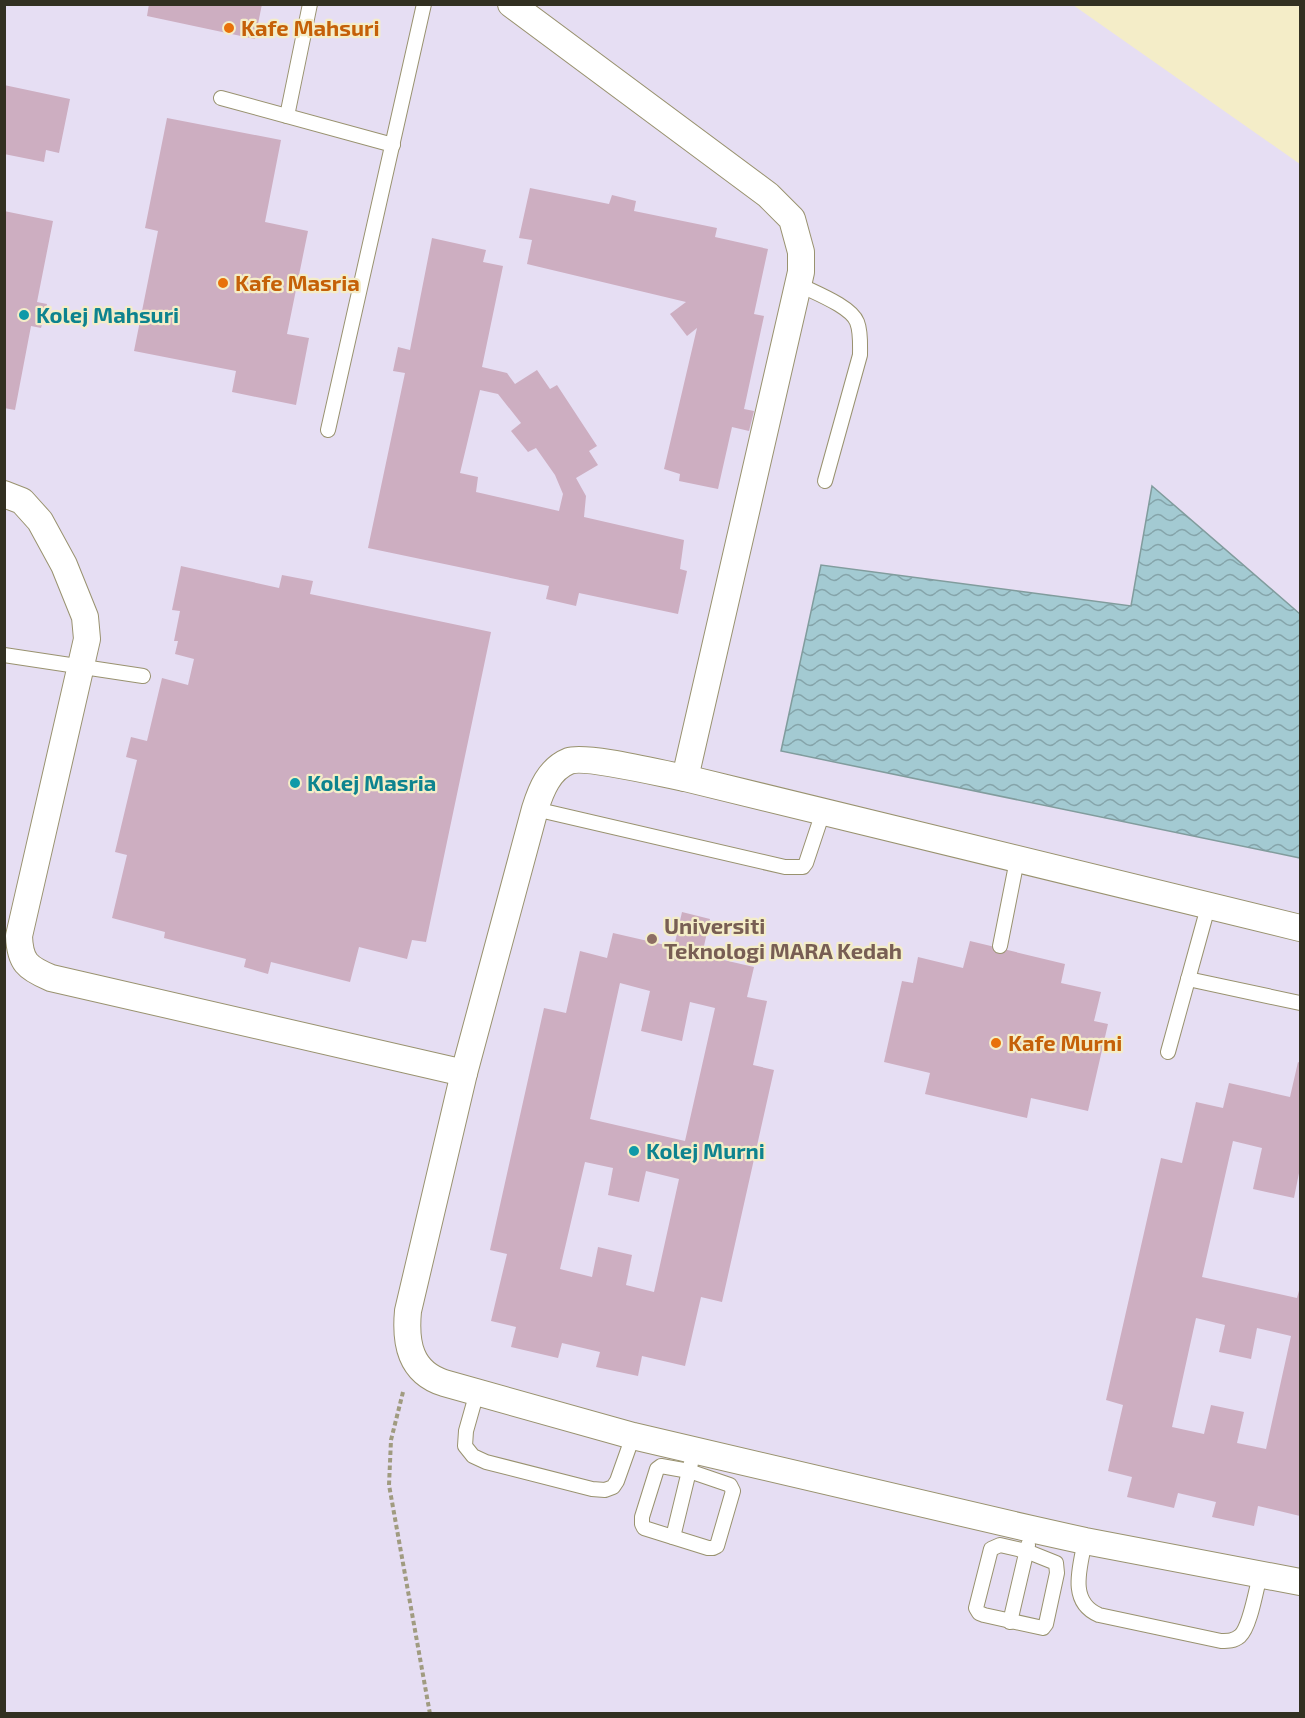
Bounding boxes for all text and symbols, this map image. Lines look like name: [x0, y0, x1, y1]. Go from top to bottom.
place label: Kafe Mahsuri: [241, 14, 380, 40]
marker: Kafe Mahsuri: [222, 21, 236, 35]
place label: Kafe Masria: [235, 269, 360, 295]
marker: Kafe Masria: [216, 276, 230, 290]
place label: Kolej Mahsuri: [36, 301, 179, 327]
marker: Kolej Mahsuri: [17, 308, 31, 322]
place label: Kolej Masria: [307, 769, 436, 795]
marker: Kolej Masria: [288, 776, 302, 790]
place label: Universiti Teknologi MARA Kedah: [664, 912, 902, 963]
marker: Universiti Teknologi MARA Kedah: [645, 932, 659, 946]
place label: Kafe Murni: [1008, 1029, 1122, 1055]
marker: Kafe Murni: [989, 1036, 1003, 1050]
place label: Kolej Murni: [646, 1137, 765, 1163]
marker: Kolej Murni: [627, 1144, 641, 1158]

